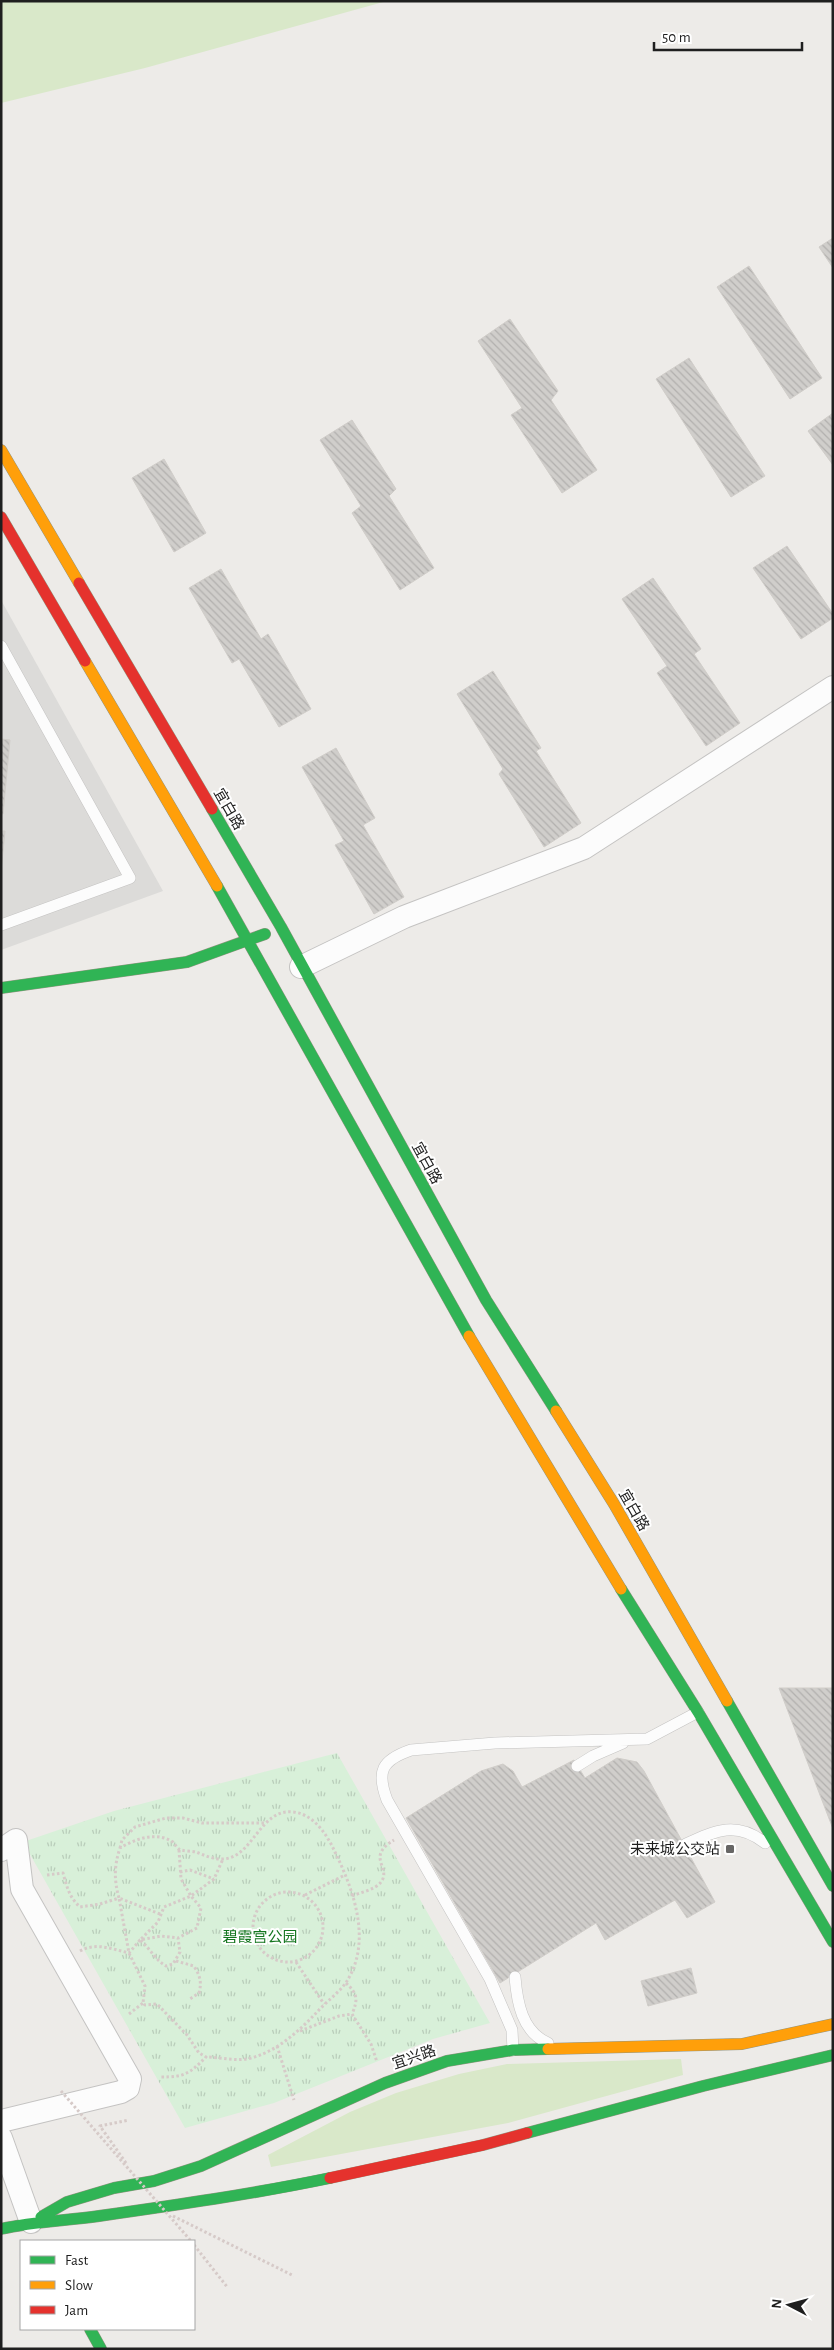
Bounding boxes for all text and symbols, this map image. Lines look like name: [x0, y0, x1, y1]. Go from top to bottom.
scale bar: [654, 20, 802, 52]
text: 50 m: [662, 30, 691, 45]
street label: 宜白路: [211, 786, 247, 832]
street label: 宜白路: [409, 1139, 445, 1187]
street label: 宜白路: [616, 1487, 652, 1533]
place label: 未来城公交站: [630, 1841, 720, 1857]
marker: 未来城公交站: [724, 1843, 736, 1855]
park label: 碧霞宫公园: [222, 1929, 298, 1945]
street label: 宜兴路: [390, 2042, 438, 2072]
legend: [20, 2240, 195, 2330]
text: Fast: [65, 2253, 89, 2268]
text: Slow: [65, 2278, 93, 2293]
north arrow: [764, 2280, 814, 2330]
text: N: [770, 2298, 785, 2309]
text: Jam: [65, 2303, 88, 2318]

